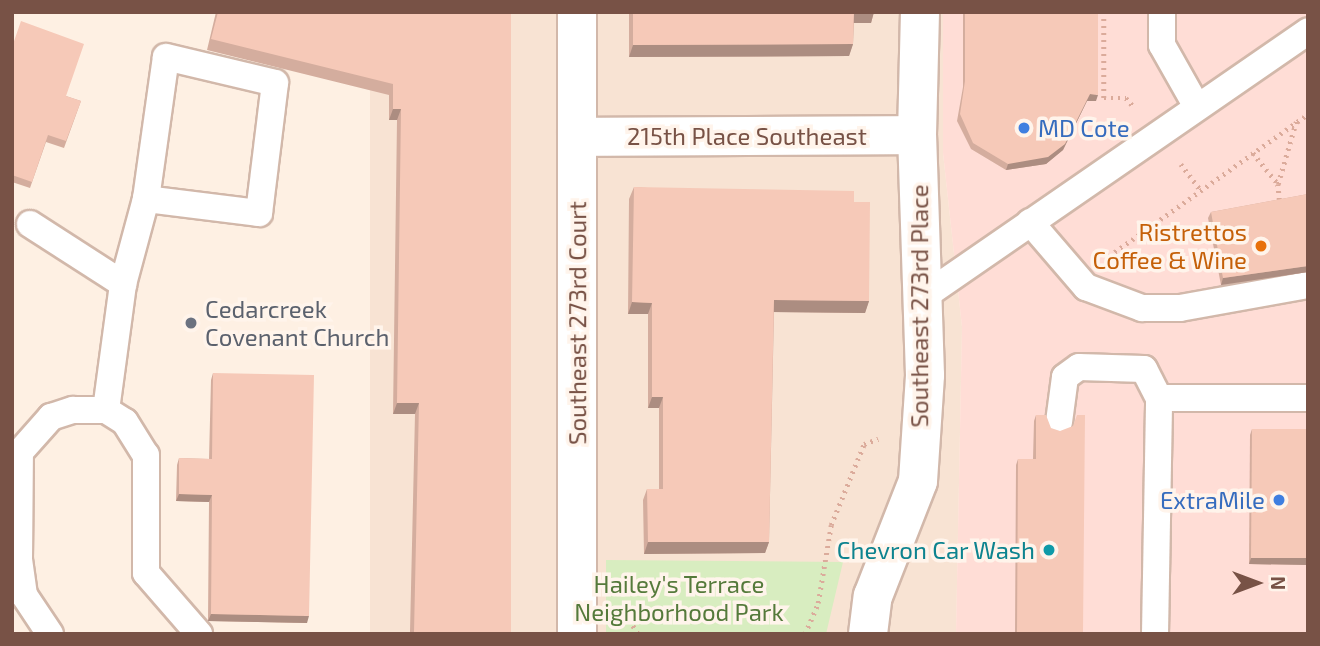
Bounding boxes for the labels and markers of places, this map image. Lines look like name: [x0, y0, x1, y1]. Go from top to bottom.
place label: MD Cote: [1038, 114, 1130, 142]
marker: MD Cote: [1016, 120, 1032, 136]
place label: Ristrettos Coffee & Wine: [1092, 218, 1247, 274]
marker: Ristrettos Coffee & Wine: [1253, 238, 1269, 254]
place label: Cedarcreek Covenant Church: [205, 295, 389, 351]
marker: Cedarcreek Covenant Church: [183, 315, 199, 331]
place label: ExtraMile: [1160, 486, 1265, 514]
marker: ExtraMile: [1271, 492, 1287, 508]
place label: Chevron Car Wash: [836, 536, 1035, 564]
marker: Chevron Car Wash: [1041, 542, 1057, 558]

